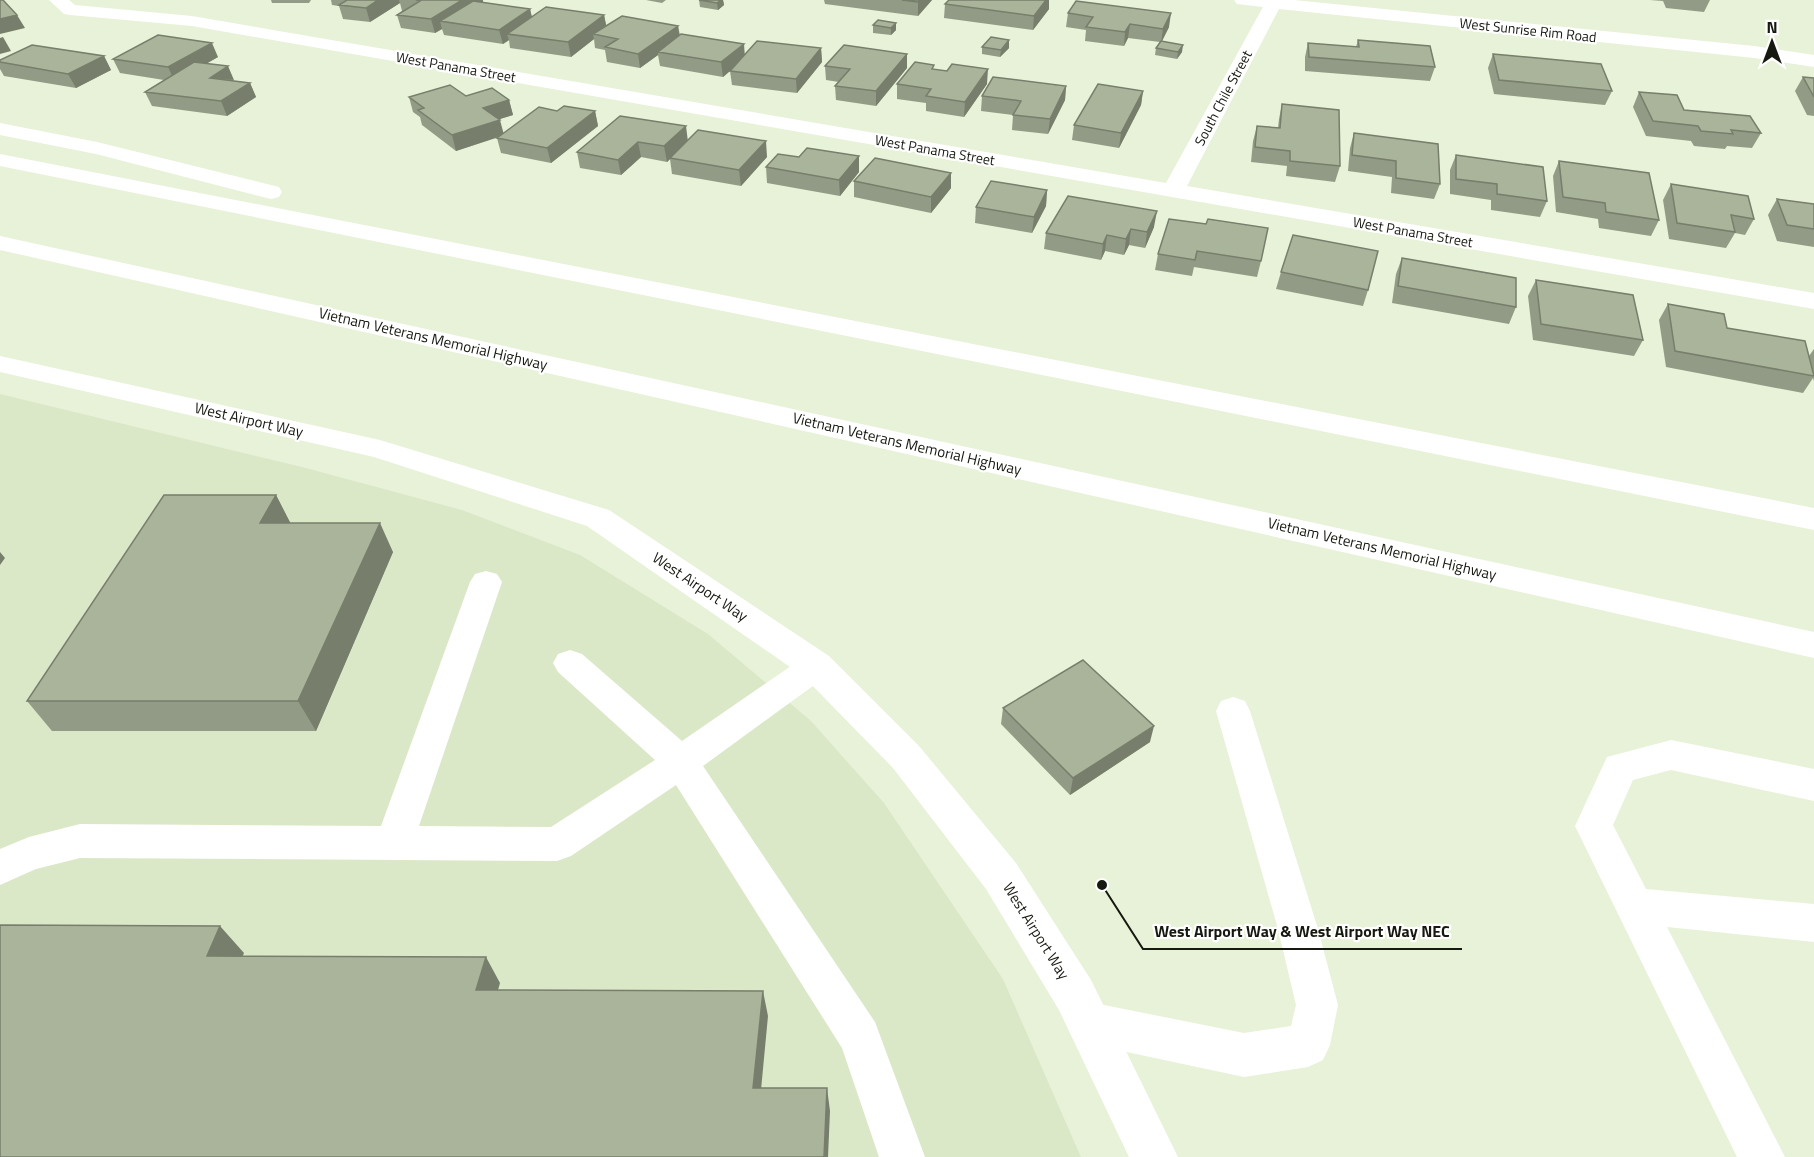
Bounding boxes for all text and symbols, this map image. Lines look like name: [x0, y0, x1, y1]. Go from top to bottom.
street label: West Sunrise Rim Road: [1459, 12, 1598, 47]
north arrow: [1742, 12, 1802, 72]
text: N: [1766, 15, 1778, 39]
street label: West Panama Street: [394, 46, 518, 87]
street label: South Chile Street: [1188, 46, 1257, 149]
street label: West Panama Street: [873, 129, 997, 170]
street label: West Panama Street: [1351, 211, 1475, 252]
street label: Vietnam Veterans Memorial Highway: [316, 301, 550, 376]
street label: West Airport Way: [193, 396, 306, 443]
street label: Vietnam Veterans Memorial Highway: [790, 406, 1024, 481]
street label: Vietnam Veterans Memorial Highway: [1265, 511, 1499, 586]
street label: West Airport Way: [648, 546, 753, 627]
street label: West Airport Way: [997, 878, 1076, 984]
callout: West Airport Way & West Airport Way NEC: [1143, 915, 1462, 949]
text: West Airport Way & West Airport Way NEC: [1154, 919, 1450, 943]

